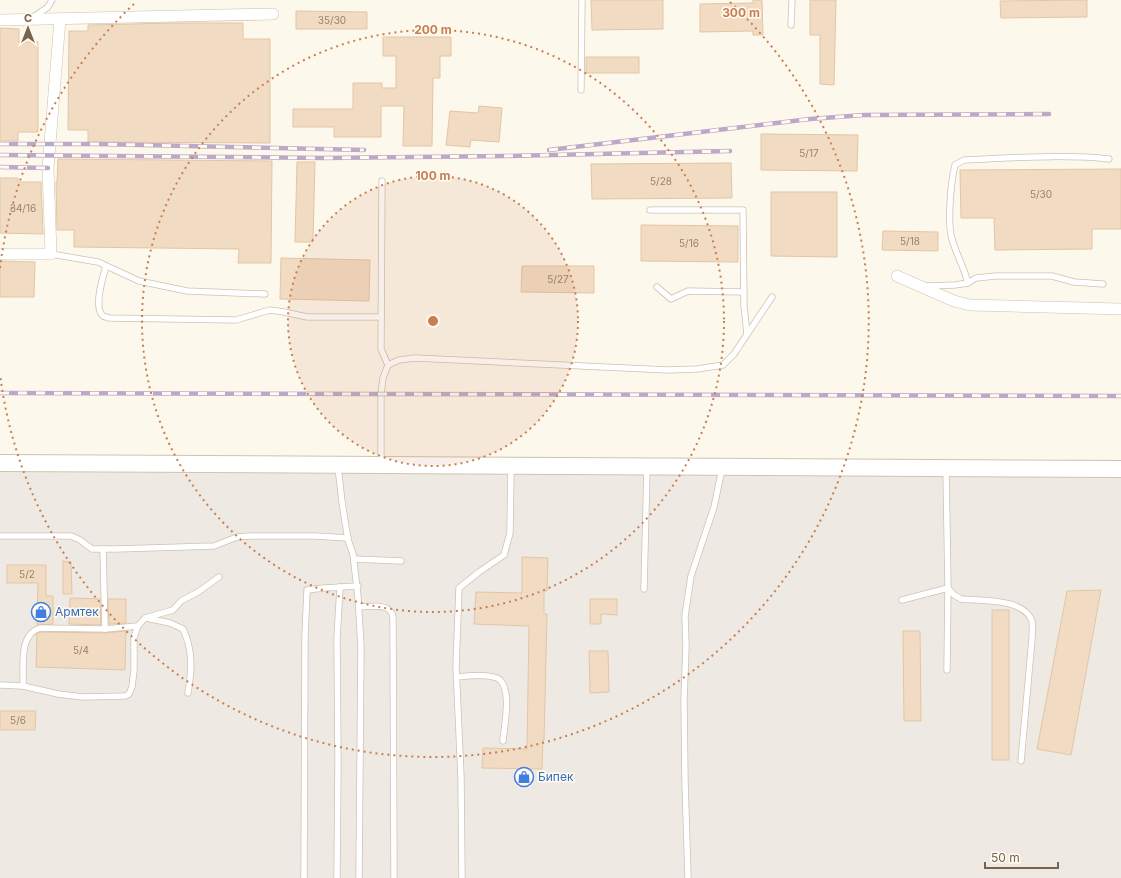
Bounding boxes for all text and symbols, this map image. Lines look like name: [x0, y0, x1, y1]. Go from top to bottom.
text: 300 m: [722, 5, 760, 20]
north arrow: [8, 8, 48, 48]
text: С: [24, 11, 32, 25]
house number: 35/30: [318, 14, 346, 26]
text: 200 m: [414, 22, 452, 37]
house number: 5/17: [799, 147, 819, 159]
text: 100 m: [415, 168, 451, 183]
house number: 5/28: [650, 175, 672, 187]
house number: 5/30: [1030, 188, 1052, 200]
house number: 34/16: [10, 202, 36, 214]
house number: 5/18: [900, 235, 920, 247]
house number: 5/16: [679, 237, 699, 249]
house number: 5/27: [547, 273, 569, 285]
centre of rings: [426, 314, 440, 328]
house number: 5/2: [19, 568, 35, 580]
shop icon: Армтек: [30, 601, 52, 623]
place label: Армтек: [55, 604, 99, 619]
house number: 5/4: [73, 644, 89, 656]
house number: 5/6: [10, 714, 26, 726]
shop icon: Бипек: [513, 766, 535, 788]
place label: Бипек: [538, 769, 574, 784]
scale bar: [985, 844, 1058, 870]
text: 50 m: [991, 850, 1020, 865]

